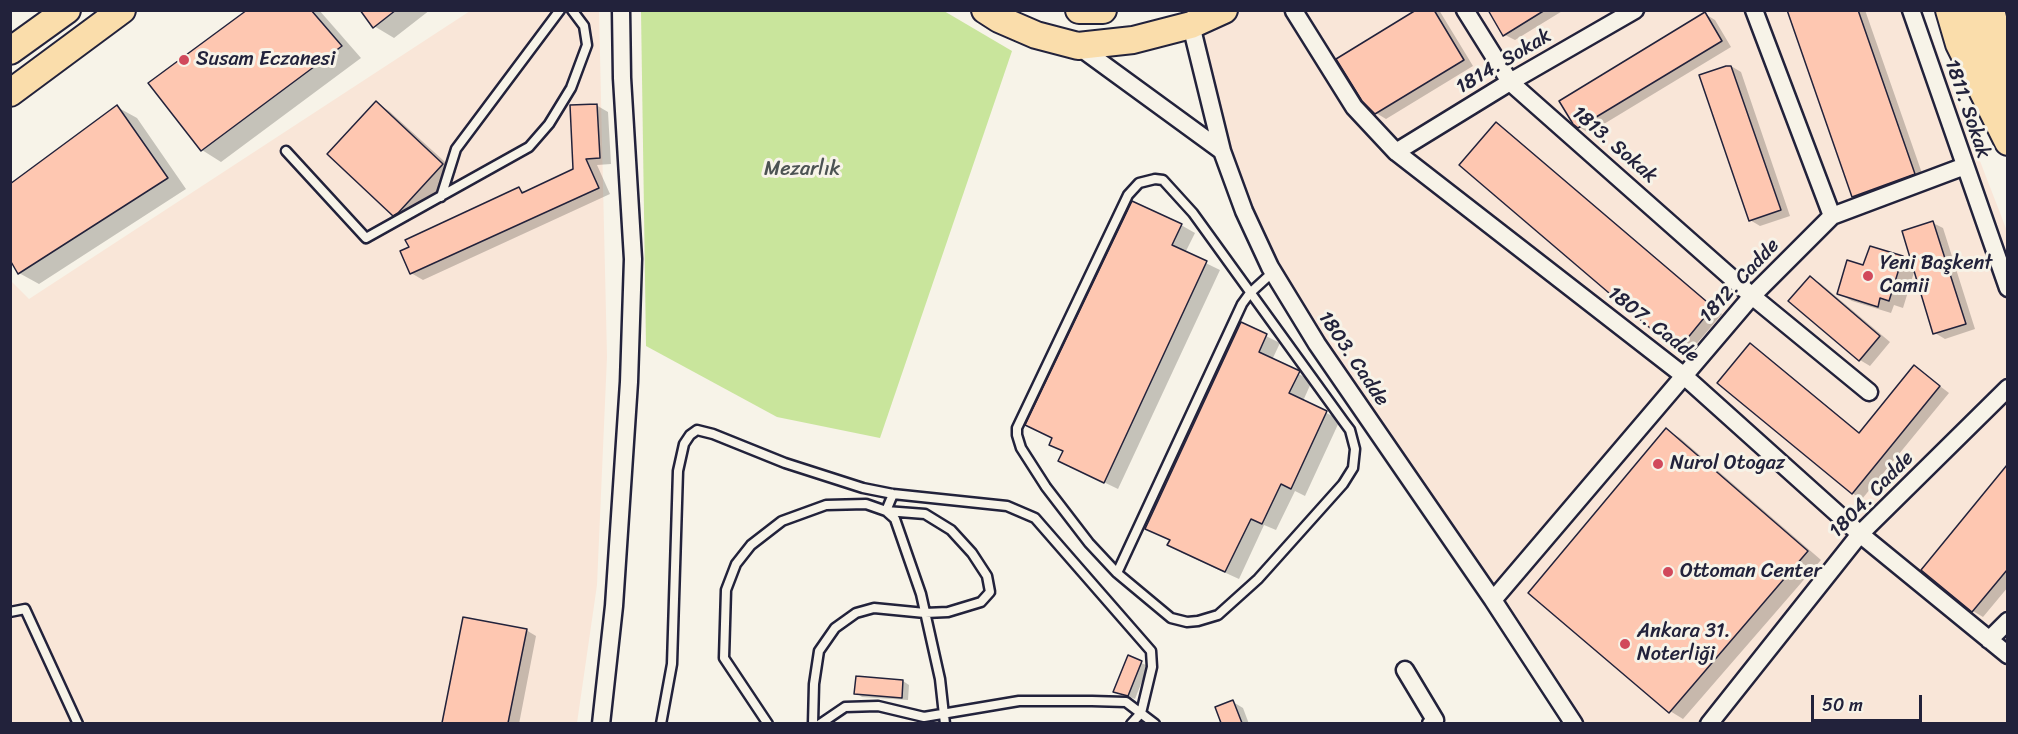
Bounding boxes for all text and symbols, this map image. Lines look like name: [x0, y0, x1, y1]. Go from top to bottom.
street label: 1814. Sokak: [1452, 24, 1556, 100]
place label: Susam Eczanesi: [196, 48, 336, 72]
marker: Susam Eczanesi: [177, 53, 191, 67]
street label: 1811. Sokak: [1939, 56, 1995, 162]
street label: 1813. Sokak: [1566, 101, 1662, 189]
park label: Mezarlık: [764, 158, 840, 182]
street label: 1812. Cadde: [1695, 234, 1785, 328]
place label: Yeni Başkent Camii: [1880, 252, 1992, 299]
marker: Yeni Başkent Camii: [1861, 269, 1875, 283]
street label: 1807. Cadde: [1602, 282, 1704, 368]
street label: 1803. Cadde: [1312, 307, 1394, 411]
street label: 1804. Cadde: [1825, 447, 1919, 543]
place label: Nurol Otogaz: [1670, 452, 1785, 476]
marker: Nurol Otogaz: [1651, 457, 1665, 471]
place label: Ottoman Center: [1680, 560, 1822, 584]
marker: Ottoman Center: [1661, 565, 1675, 579]
place label: Ankara 31. Noterliği: [1637, 620, 1731, 667]
marker: Ankara 31. Noterliği: [1618, 637, 1632, 651]
scale bar: [1814, 683, 1925, 721]
text: 50 m: [1822, 689, 1863, 721]

